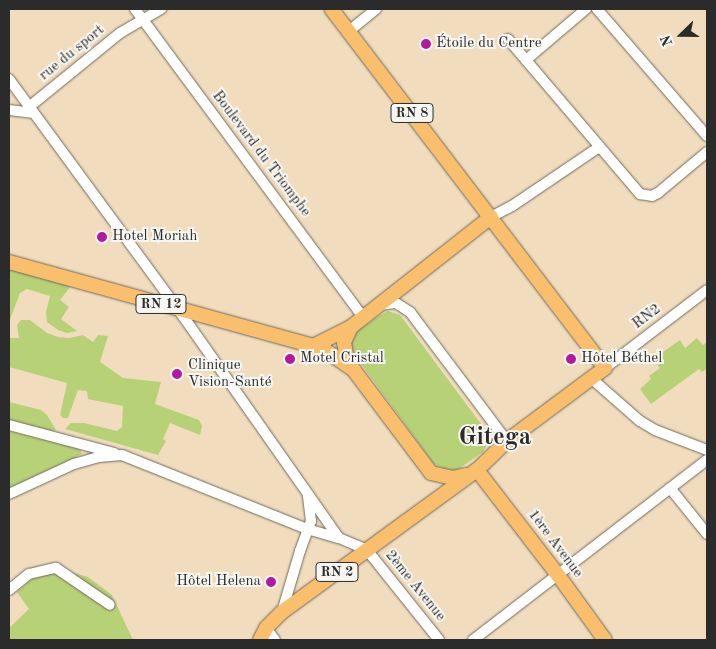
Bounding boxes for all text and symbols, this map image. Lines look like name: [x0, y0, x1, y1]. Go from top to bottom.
north arrow: [656, 10, 706, 60]
street label: rue du sport: [36, 21, 108, 85]
text: N: [659, 33, 676, 48]
place label: Étoile du Centre: [436, 35, 542, 53]
marker: Étoile du Centre: [420, 38, 432, 50]
street label: Boulevard du Triomphe: [208, 88, 314, 220]
road number: RN 8: [390, 102, 434, 125]
place label: Hotel Moriah: [112, 228, 197, 246]
marker: Hotel Moriah: [96, 231, 108, 243]
road number: RN 12: [135, 292, 187, 316]
street label: RN2: [629, 300, 665, 334]
place label: Motel Cristal: [300, 350, 384, 368]
place label: Hôtel Béthel: [581, 350, 662, 368]
marker: Motel Cristal: [284, 353, 296, 365]
marker: Hôtel Béthel: [565, 353, 577, 365]
place label: Clinique Vision-Santé: [188, 356, 272, 391]
marker: Clinique Vision-Santé: [170, 367, 184, 381]
district label: Gitega: [459, 423, 531, 453]
street label: 1ère Avenue: [524, 506, 586, 582]
street label: 2ème Avenue: [381, 547, 449, 625]
road number: RN 2: [314, 560, 360, 584]
place label: Hôtel Helena: [176, 573, 261, 591]
marker: Hôtel Helena: [265, 576, 277, 588]

